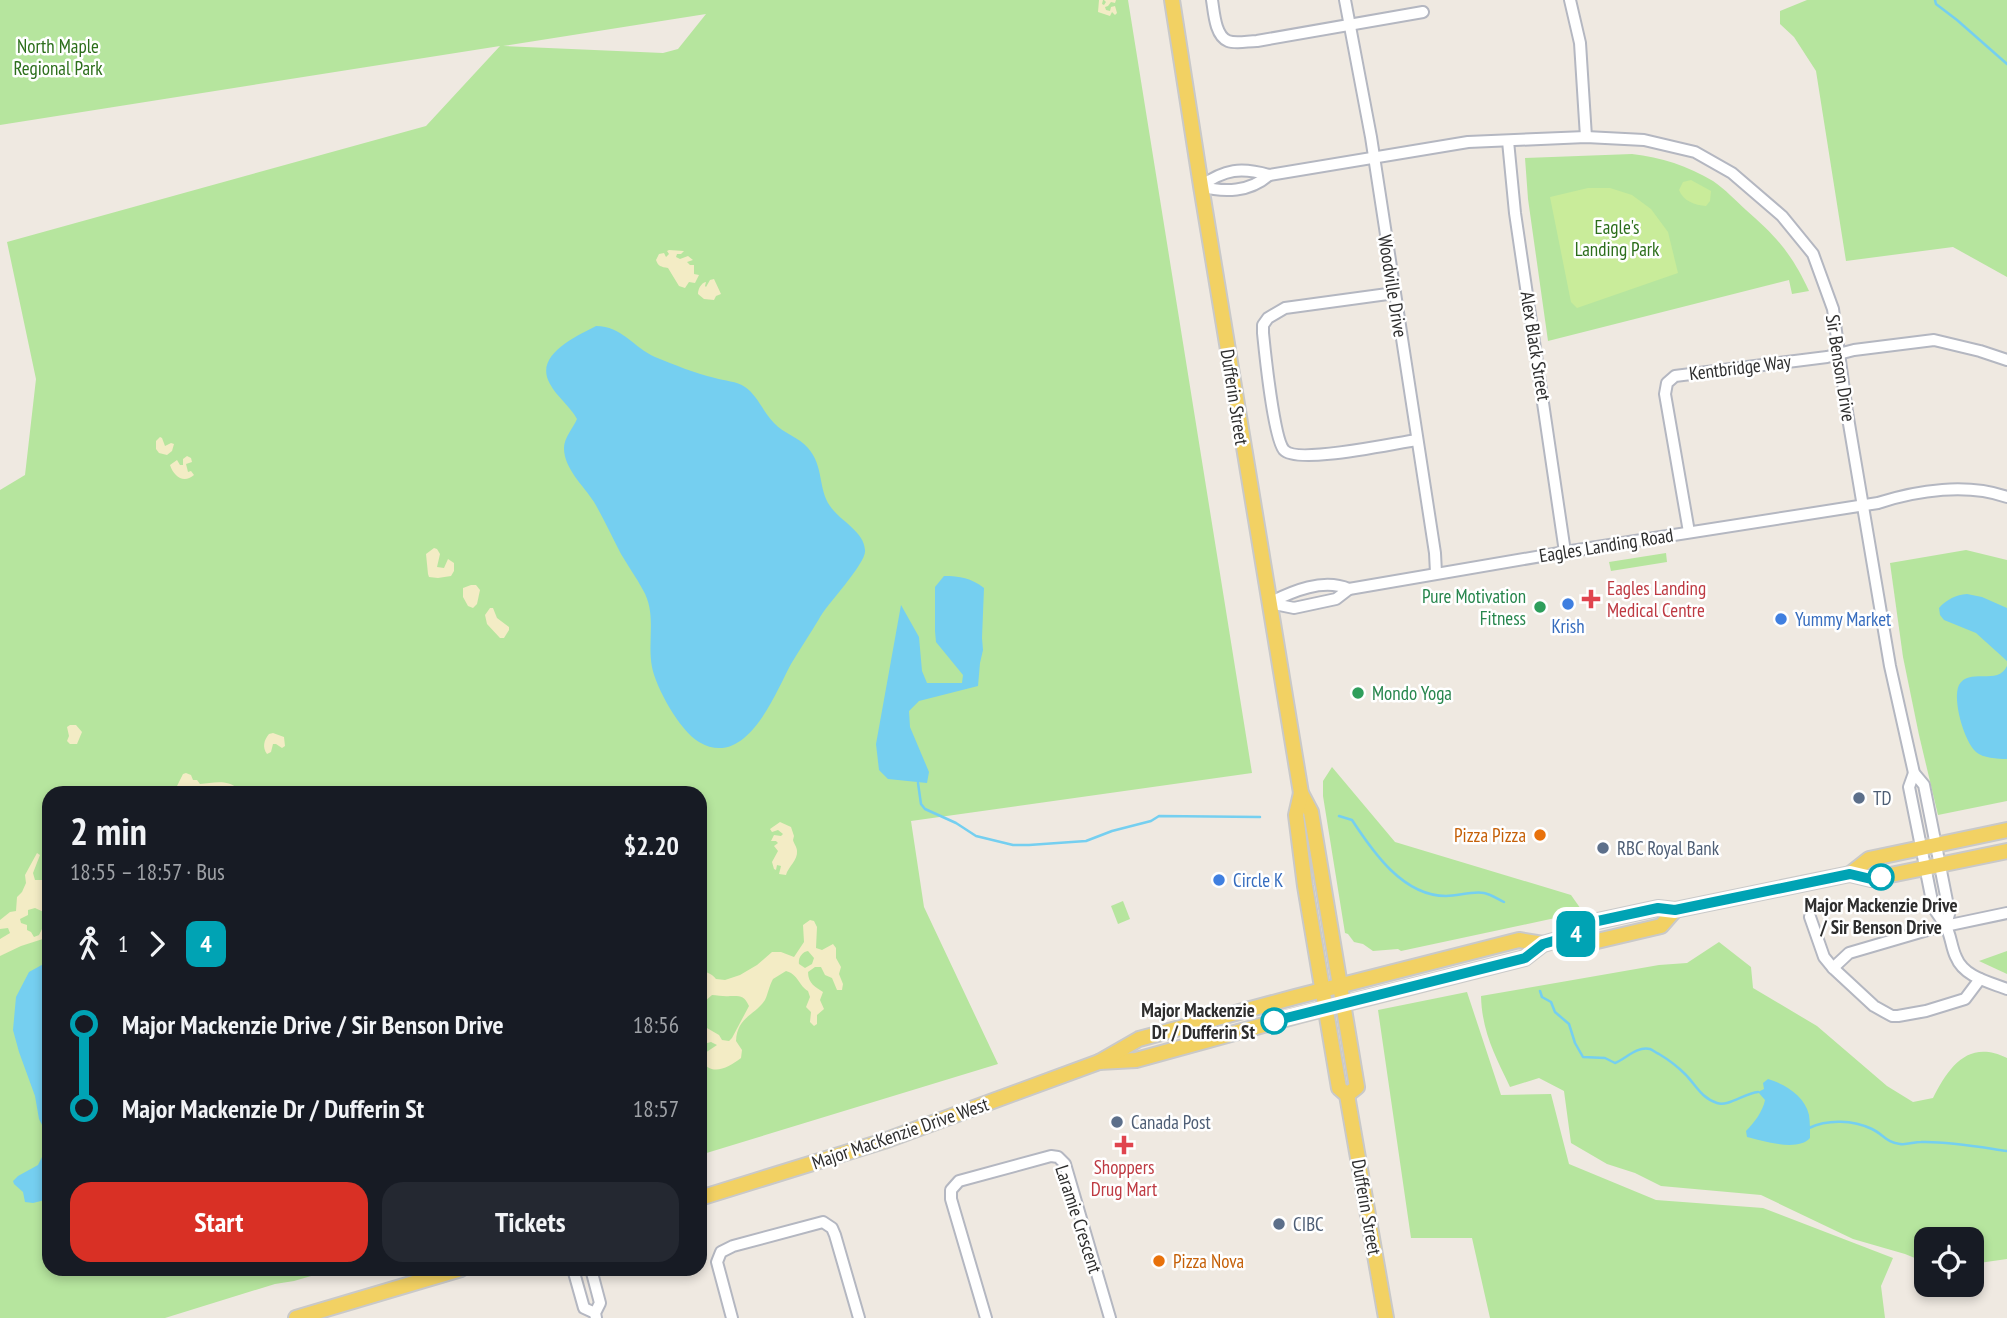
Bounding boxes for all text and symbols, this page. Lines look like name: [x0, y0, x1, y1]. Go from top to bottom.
park label: North Maple Regional Park: [13, 34, 103, 80]
park label: Eagle's Landing Park: [1575, 215, 1660, 261]
street label: Woodville Drive: [1373, 233, 1413, 339]
street label: Alex Black Street: [1516, 290, 1557, 403]
street label: Sir Benson Drive: [1821, 313, 1861, 423]
street label: Dufferin Street: [1216, 347, 1255, 447]
street label: Kentbridge Way: [1688, 349, 1793, 385]
street label: Eagles Landing Road: [1537, 523, 1675, 567]
place label: Eagles Landing Medical Centre: [1607, 576, 1706, 622]
place label: Pure Motivation Fitness: [1422, 584, 1526, 630]
marker: Eagles Landing Medical Centre: [1581, 589, 1601, 609]
marker: Krish: [1560, 596, 1576, 612]
marker: Pure Motivation Fitness: [1532, 599, 1548, 615]
place label: Yummy Market: [1795, 607, 1892, 631]
marker: Yummy Market: [1773, 611, 1789, 627]
place label: Krish: [1551, 614, 1585, 638]
place label: Mondo Yoga: [1372, 681, 1452, 705]
marker: Mondo Yoga: [1350, 685, 1366, 701]
place label: TD: [1873, 786, 1891, 810]
marker: TD: [1851, 790, 1867, 806]
text: 2 min: [70, 806, 147, 855]
place label: Pizza Pizza: [1454, 823, 1526, 847]
marker: Pizza Pizza: [1532, 827, 1548, 843]
text: $2.20: [624, 829, 679, 862]
place label: RBC Royal Bank: [1617, 836, 1720, 860]
marker: RBC Royal Bank: [1595, 840, 1611, 856]
text: 18:55 – 18:57 · Bus: [70, 857, 225, 886]
marker: Major Mackenzie Drive / Sir Benson Drive: [1868, 864, 1894, 890]
place label: Circle K: [1233, 868, 1283, 892]
marker: Circle K: [1211, 872, 1227, 888]
place label: Major Mackenzie Drive / Sir Benson Drive: [1804, 893, 1958, 939]
line badge: 4: [1553, 911, 1599, 957]
text: 4: [1570, 918, 1582, 949]
icon: walk: [70, 925, 108, 963]
icon: forward: [138, 925, 176, 963]
text: 4: [200, 928, 212, 959]
text: 1: [118, 929, 128, 958]
place label: Major Mackenzie Dr / Dufferin St: [1141, 998, 1255, 1044]
text: Major Mackenzie Drive / Sir Benson Drive: [122, 1008, 504, 1041]
marker: Major Mackenzie Dr / Dufferin St: [1261, 1008, 1287, 1034]
text: 18:56: [633, 1010, 679, 1039]
street label: Major MacKenzie Drive West: [809, 1091, 992, 1174]
text: Major Mackenzie Dr / Dufferin St: [122, 1092, 424, 1125]
text: 18:57: [633, 1094, 679, 1123]
place label: Canada Post: [1131, 1110, 1211, 1134]
marker: Canada Post: [1109, 1114, 1125, 1130]
marker: Shoppers Drug Mart: [1116, 1137, 1132, 1153]
place label: Shoppers Drug Mart: [1091, 1155, 1158, 1201]
street label: Dufferin Street: [1347, 1157, 1387, 1257]
street label: Laramie Crescent: [1050, 1162, 1108, 1277]
button: Start: [70, 1182, 368, 1262]
button: Tickets: [382, 1182, 679, 1262]
place label: CIBC: [1293, 1212, 1324, 1236]
marker: CIBC: [1271, 1216, 1287, 1232]
map controls: [1914, 1227, 1984, 1297]
button: locate: [1914, 1227, 1984, 1297]
place label: Pizza Nova: [1173, 1249, 1244, 1273]
marker: Pizza Nova: [1151, 1253, 1167, 1269]

